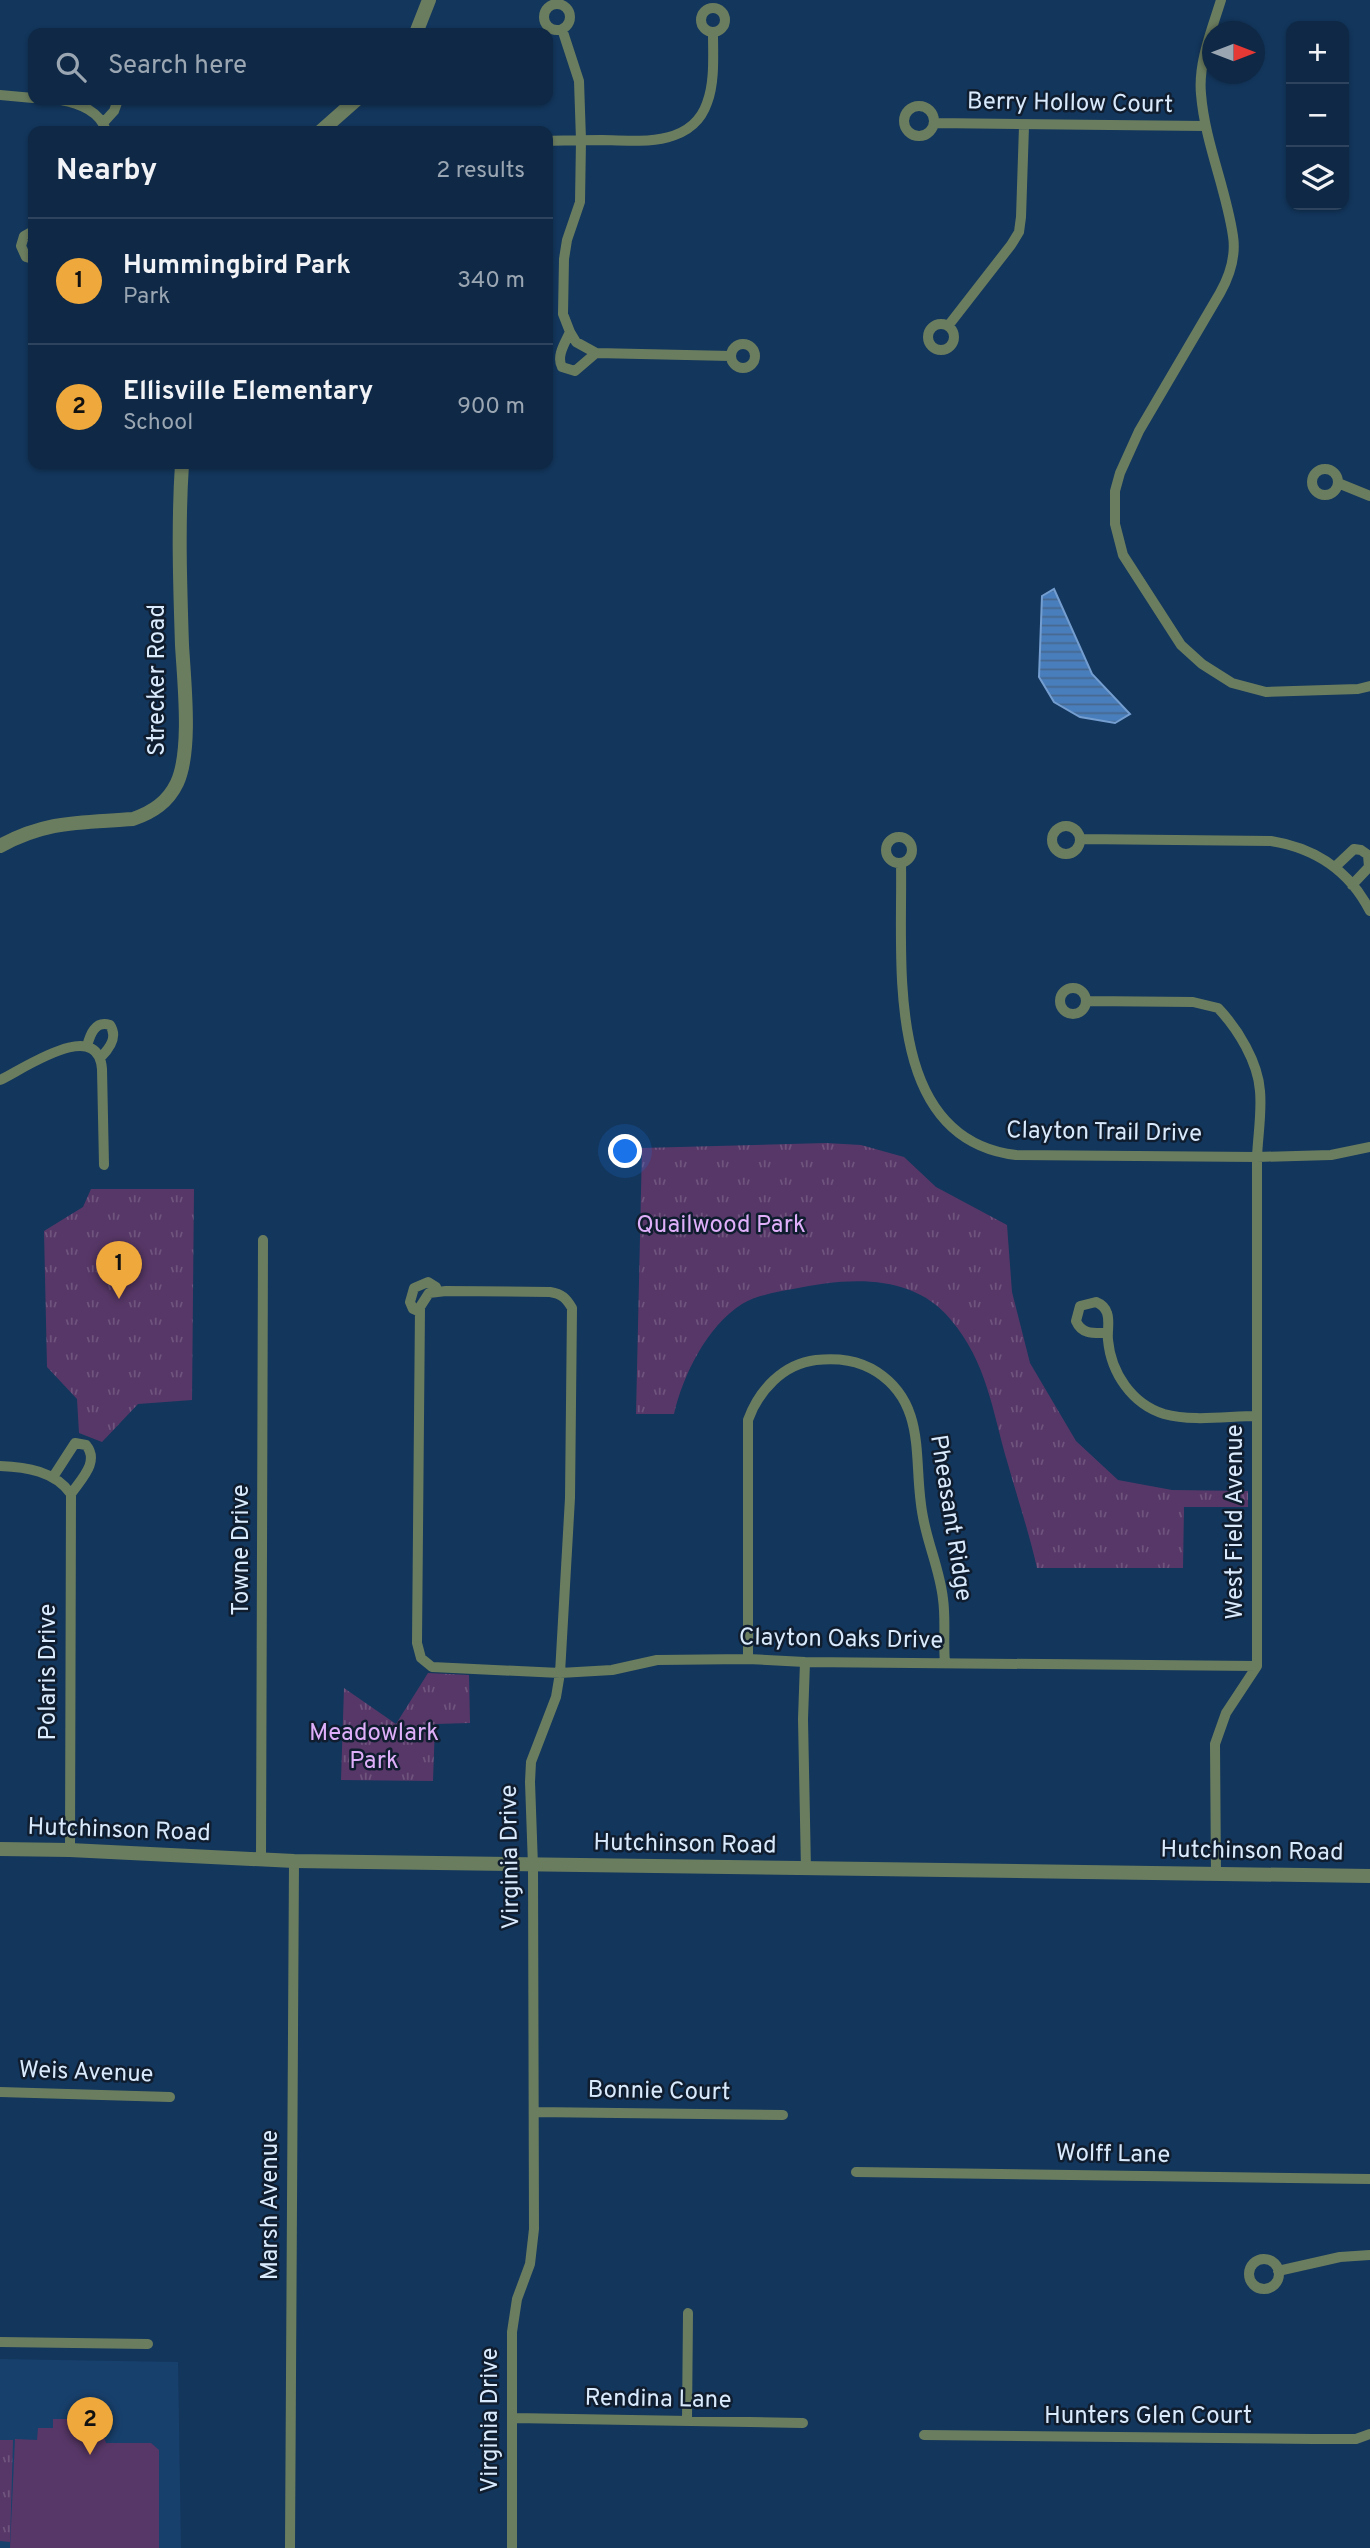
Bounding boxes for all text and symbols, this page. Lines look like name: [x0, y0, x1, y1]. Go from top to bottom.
north arrow: [1202, 21, 1265, 84]
map controls: [1286, 21, 1349, 210]
button: +: [1286, 21, 1349, 84]
search box: [28, 28, 553, 105]
icon: search: [52, 48, 90, 86]
text: Search here: [108, 50, 247, 83]
button: −: [1286, 84, 1349, 147]
street label: Berry Hollow Court: [967, 87, 1173, 121]
button: layers: [1286, 147, 1349, 210]
text: Nearby: [56, 153, 157, 190]
text: 2 results: [436, 157, 525, 186]
text: Hummingbird Park: [123, 250, 351, 283]
text: 1: [74, 267, 84, 296]
text: 340 m: [457, 267, 525, 296]
text: Park: [123, 283, 170, 312]
text: Ellisville Elementary: [123, 376, 373, 409]
text: 2: [72, 393, 86, 422]
text: 900 m: [457, 393, 525, 422]
text: School: [123, 409, 193, 438]
street label: Strecker Road: [143, 604, 173, 756]
street label: Clayton Trail Drive: [1006, 1116, 1202, 1150]
your location: [608, 1134, 642, 1168]
park label: Quailwood Park: [636, 1211, 806, 1241]
pin: 1: [96, 1241, 142, 1299]
street label: West Field Avenue: [1221, 1424, 1251, 1620]
street label: Pheasant Ridge: [922, 1433, 978, 1603]
street label: Towne Drive: [227, 1484, 257, 1616]
street label: Polaris Drive: [34, 1604, 64, 1740]
street label: Clayton Oaks Drive: [739, 1623, 943, 1657]
park label: Meadowlark Park: [309, 1719, 439, 1777]
street label: Virginia Drive: [495, 1784, 527, 1930]
street label: Hutchinson Road: [27, 1813, 211, 1849]
street label: Hutchinson Road: [593, 1828, 777, 1862]
street label: Hutchinson Road: [1160, 1835, 1344, 1869]
street label: Weis Avenue: [18, 2056, 154, 2090]
street label: Bonnie Court: [587, 2076, 731, 2108]
street label: Marsh Avenue: [256, 2130, 286, 2280]
street label: Wolff Lane: [1056, 2139, 1170, 2171]
street label: Virginia Drive: [476, 2348, 506, 2492]
street label: Rendina Lane: [584, 2384, 732, 2416]
pin: 2: [67, 2397, 113, 2455]
street label: Hunters Glen Court: [1044, 2402, 1252, 2432]

